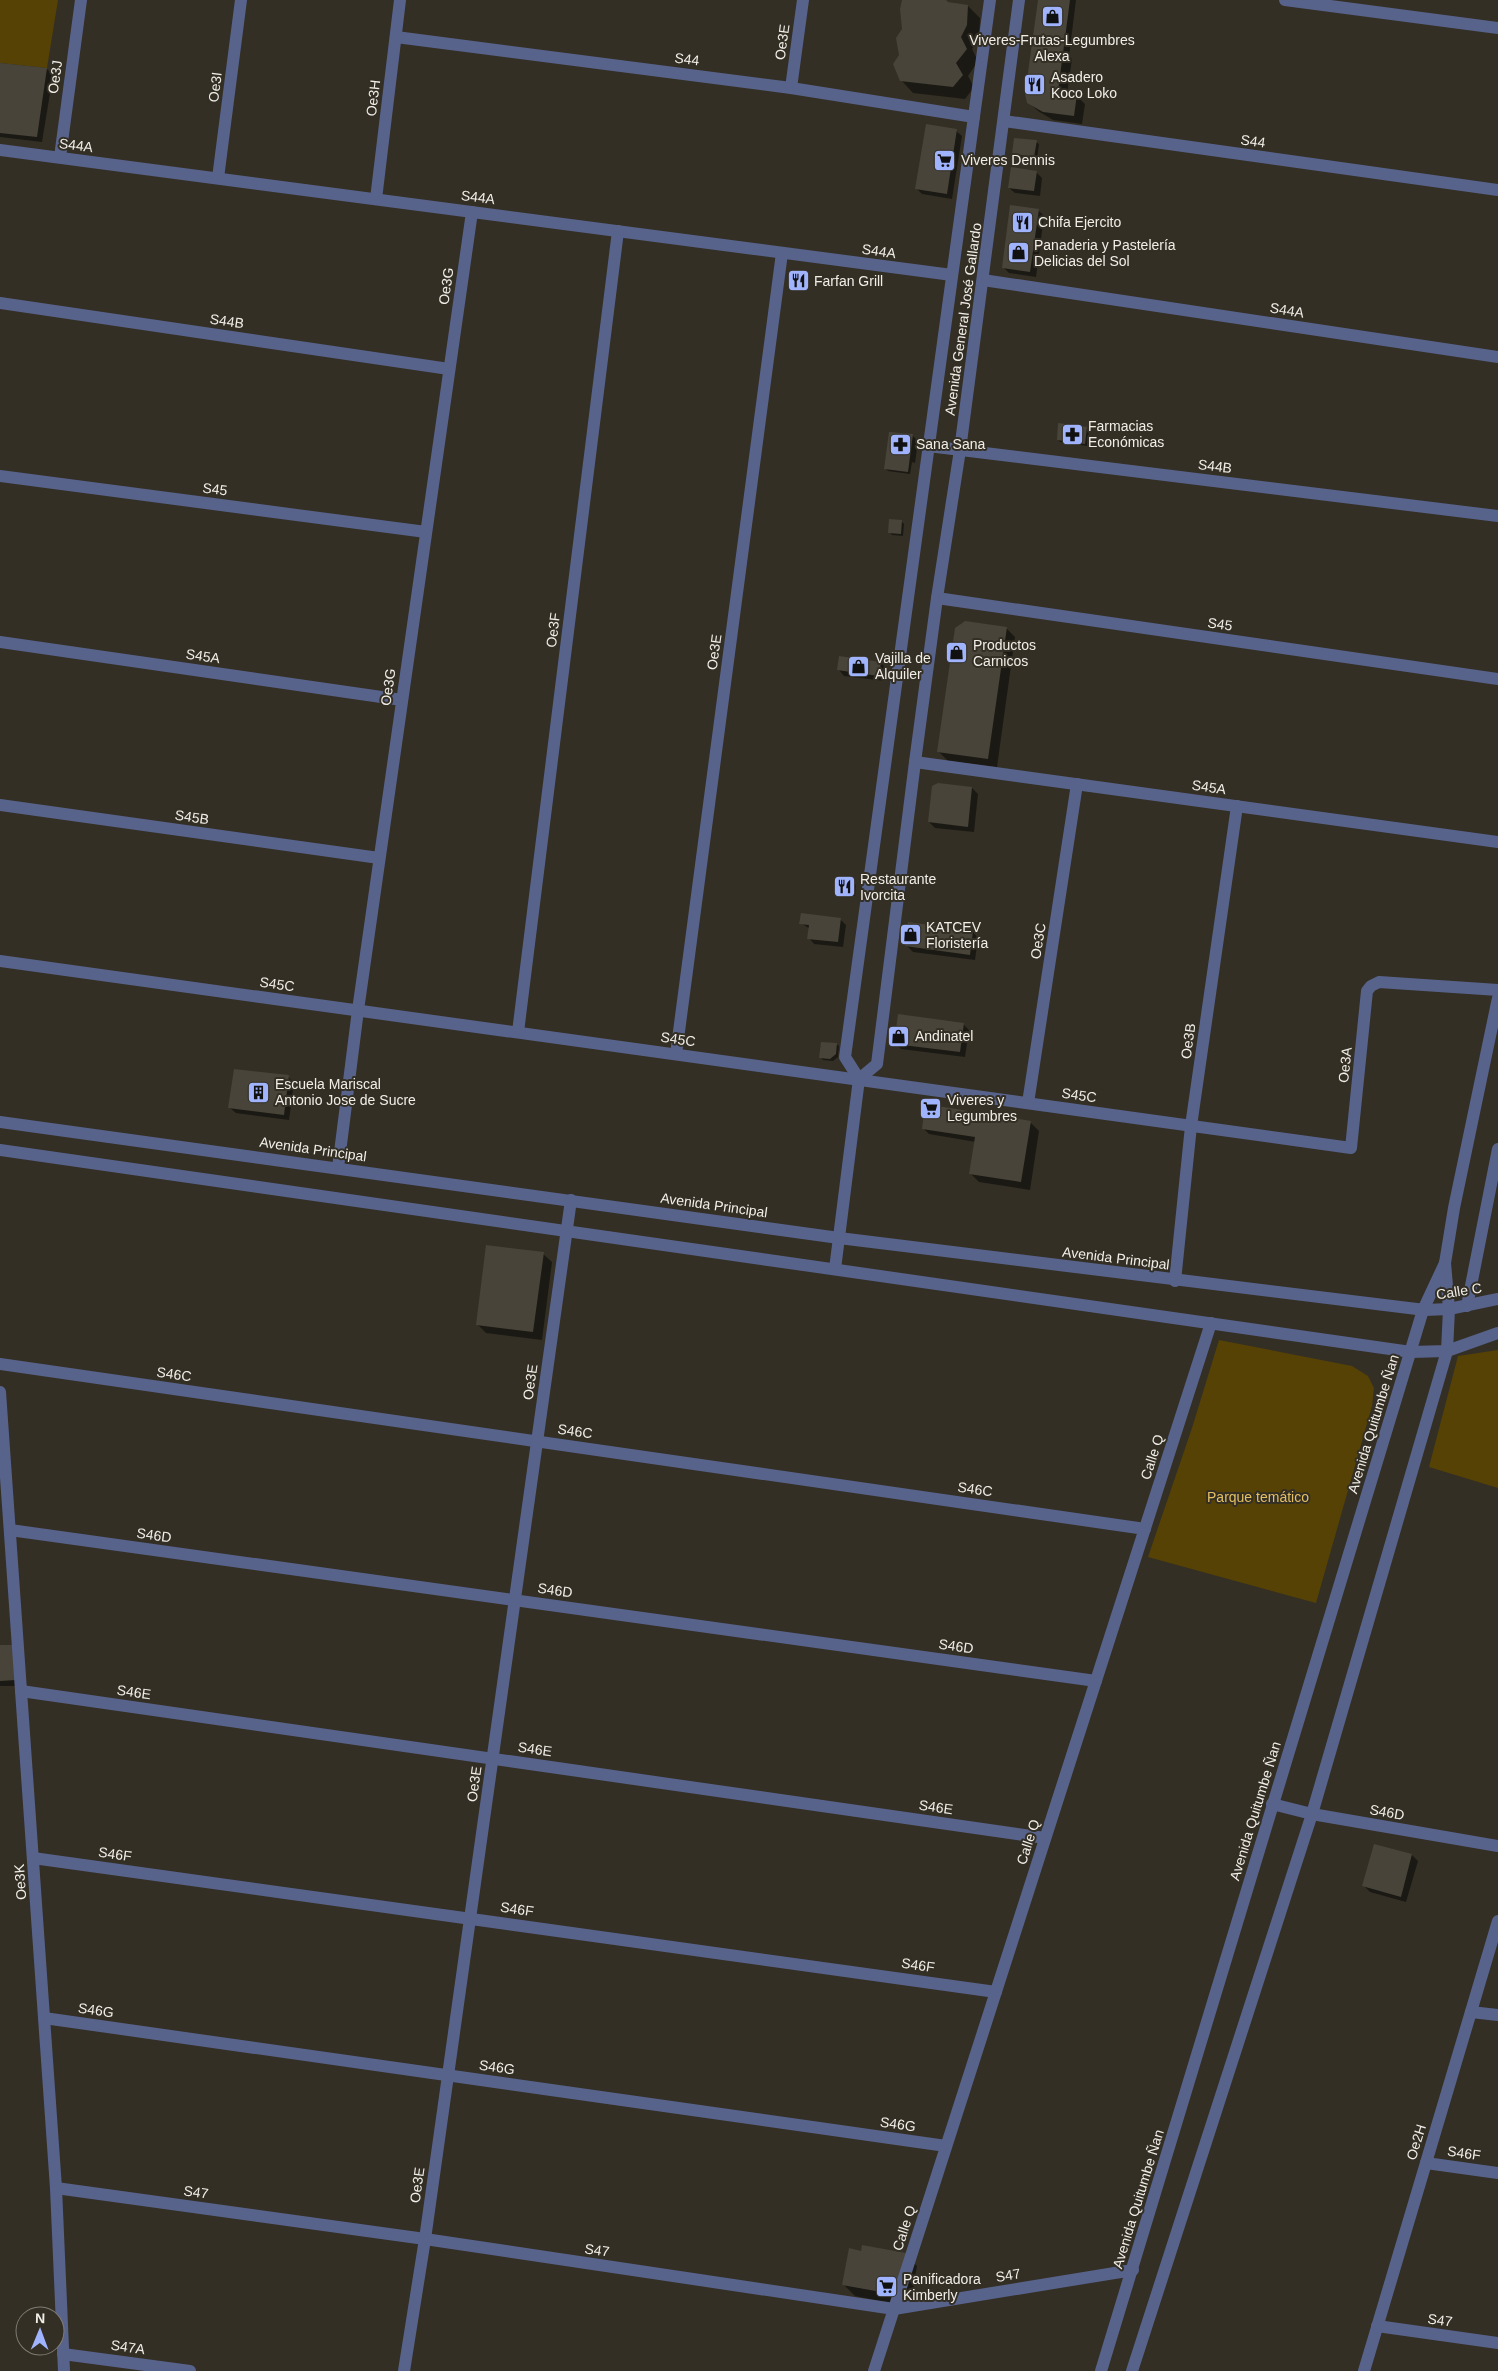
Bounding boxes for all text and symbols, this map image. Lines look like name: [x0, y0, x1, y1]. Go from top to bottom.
shop icon: Viveres-Frutas-Legumbres Alexa: [1040, 5, 1064, 29]
street label: Oe3E: [772, 23, 792, 61]
place label: Viveres-Frutas-Legumbres Alexa: [969, 32, 1135, 64]
street label: S44: [674, 50, 701, 68]
street label: Oe3J: [45, 59, 65, 95]
place label: Asadero Koco Loko: [1051, 69, 1117, 101]
street label: Oe3I: [205, 71, 225, 103]
restaurant icon: Asadero Koco Loko: [1023, 73, 1047, 97]
street label: Oe3H: [363, 79, 383, 117]
street label: S44: [1240, 131, 1267, 151]
street label: S44A: [58, 135, 95, 155]
supermarket icon: Viveres Dennis: [933, 148, 957, 172]
place label: Viveres Dennis: [961, 152, 1055, 168]
street label: S44A: [460, 187, 497, 207]
restaurant icon: Chifa Ejercito: [1010, 210, 1034, 234]
place label: Chifa Ejercito: [1038, 214, 1121, 230]
street label: Avenida General José Gallardo: [942, 221, 984, 416]
place label: Panaderia y Pastelería Delicias del Sol: [1034, 237, 1176, 269]
street label: S44A: [861, 241, 898, 261]
shop icon: Panaderia y Pastelería Delicias del Sol: [1006, 241, 1030, 265]
street label: Oe3G: [435, 266, 457, 306]
restaurant icon: Farfan Grill: [786, 269, 810, 293]
place label: Farfan Grill: [814, 273, 883, 289]
street label: S44A: [1269, 299, 1306, 321]
street label: S44B: [209, 311, 245, 331]
place label: Farmacias Económicas: [1088, 418, 1164, 450]
pharmacy icon: Farmacias Económicas: [1060, 422, 1084, 446]
pharmacy icon: Sana Sana: [888, 432, 912, 456]
place label: Sana Sana: [916, 436, 985, 452]
street label: S44B: [1197, 456, 1233, 476]
street label: S45: [202, 480, 229, 498]
street label: Oe3F: [543, 612, 563, 648]
street label: S45: [1207, 614, 1234, 634]
street label: Oe3E: [704, 633, 724, 671]
place label: Productos Carnicos: [973, 637, 1036, 669]
shop icon: Productos Carnicos: [945, 641, 969, 665]
street label: S45A: [185, 646, 222, 666]
place label: Vajilla de Alquiler: [875, 650, 931, 682]
shop icon: Vajilla de Alquiler: [847, 654, 871, 678]
street label: Oe3G: [377, 667, 399, 707]
street label: S45A: [1191, 777, 1228, 797]
street label: S45B: [174, 807, 210, 827]
place label: Restaurante Ivorcita: [860, 871, 936, 903]
restaurant icon: Restaurante Ivorcita: [832, 875, 856, 899]
place label: KATCEV Floristería: [926, 919, 988, 951]
street label: Oe3C: [1027, 922, 1049, 960]
shop icon: KATCEV Floristería: [898, 923, 922, 947]
street label: S45C: [259, 974, 295, 994]
street label: Oe3B: [1178, 1022, 1198, 1060]
shop icon: Andinatel: [887, 1024, 911, 1048]
place label: Andinatel: [915, 1028, 973, 1044]
street label: S45C: [660, 1029, 696, 1049]
street label: Oe3A: [1335, 1046, 1355, 1084]
place label: Escuela Mariscal Antonio Jose de Sucre: [275, 1076, 416, 1108]
building icon: Escuela Mariscal Antonio Jose de Sucre: [247, 1080, 271, 1104]
street label: S45C: [1061, 1085, 1097, 1105]
place label: Viveres y Legumbres: [947, 1092, 1017, 1124]
supermarket icon: Viveres y Legumbres: [919, 1096, 943, 1120]
street label: Avenida Principal: [258, 1134, 368, 1164]
street label: Avenida Principal: [659, 1190, 769, 1220]
street label: Avenida Principal: [1061, 1243, 1171, 1273]
street label: Calle C: [1435, 1280, 1483, 1302]
street label: Avenida Quitumbe Ñan: [1344, 1353, 1402, 1495]
street label: Oe3E: [520, 1363, 540, 1401]
street label: S46C: [156, 1364, 192, 1384]
street label: S46C: [557, 1421, 593, 1441]
street label: Calle Q: [1137, 1432, 1167, 1482]
street label: S46C: [957, 1479, 993, 1499]
park label: Parque temático: [1207, 1489, 1309, 1505]
street label: S46D: [136, 1525, 172, 1545]
street label: S46D: [537, 1580, 573, 1600]
street label: S46D: [938, 1636, 974, 1656]
street label: S46E: [116, 1682, 152, 1702]
street label: S46E: [517, 1739, 553, 1759]
street label: Avenida Quitumbe Ñan: [1226, 1740, 1284, 1882]
street label: Oe3E: [464, 1765, 484, 1803]
street label: S46E: [918, 1797, 954, 1817]
street label: S46D: [1368, 1801, 1406, 1823]
street label: Calle Q: [1013, 1817, 1043, 1867]
street label: S46F: [97, 1844, 133, 1864]
street label: Oe3K: [11, 1863, 29, 1900]
street label: S46F: [499, 1899, 535, 1919]
street label: S46F: [900, 1955, 936, 1975]
street label: S46G: [77, 2000, 115, 2020]
street label: S46G: [478, 2057, 516, 2077]
street label: S46G: [879, 2114, 917, 2134]
street label: Oe2H: [1403, 2122, 1429, 2162]
street label: Avenida Quitumbe Ñan: [1109, 2128, 1167, 2270]
street label: S46F: [1446, 2143, 1482, 2163]
street label: Oe3E: [407, 2166, 427, 2204]
street label: S47: [183, 2182, 210, 2202]
street label: Calle Q: [889, 2203, 919, 2253]
street label: S47: [584, 2240, 611, 2260]
street label: S47: [994, 2265, 1022, 2285]
place label: Panificadora Kimberly: [903, 2271, 981, 2303]
supermarket icon: Panificadora Kimberly: [875, 2275, 899, 2299]
north arrow: [15, 2306, 65, 2356]
text: N: [35, 2310, 45, 2326]
street label: S47: [1427, 2310, 1454, 2330]
street label: S47A: [110, 2337, 147, 2357]

